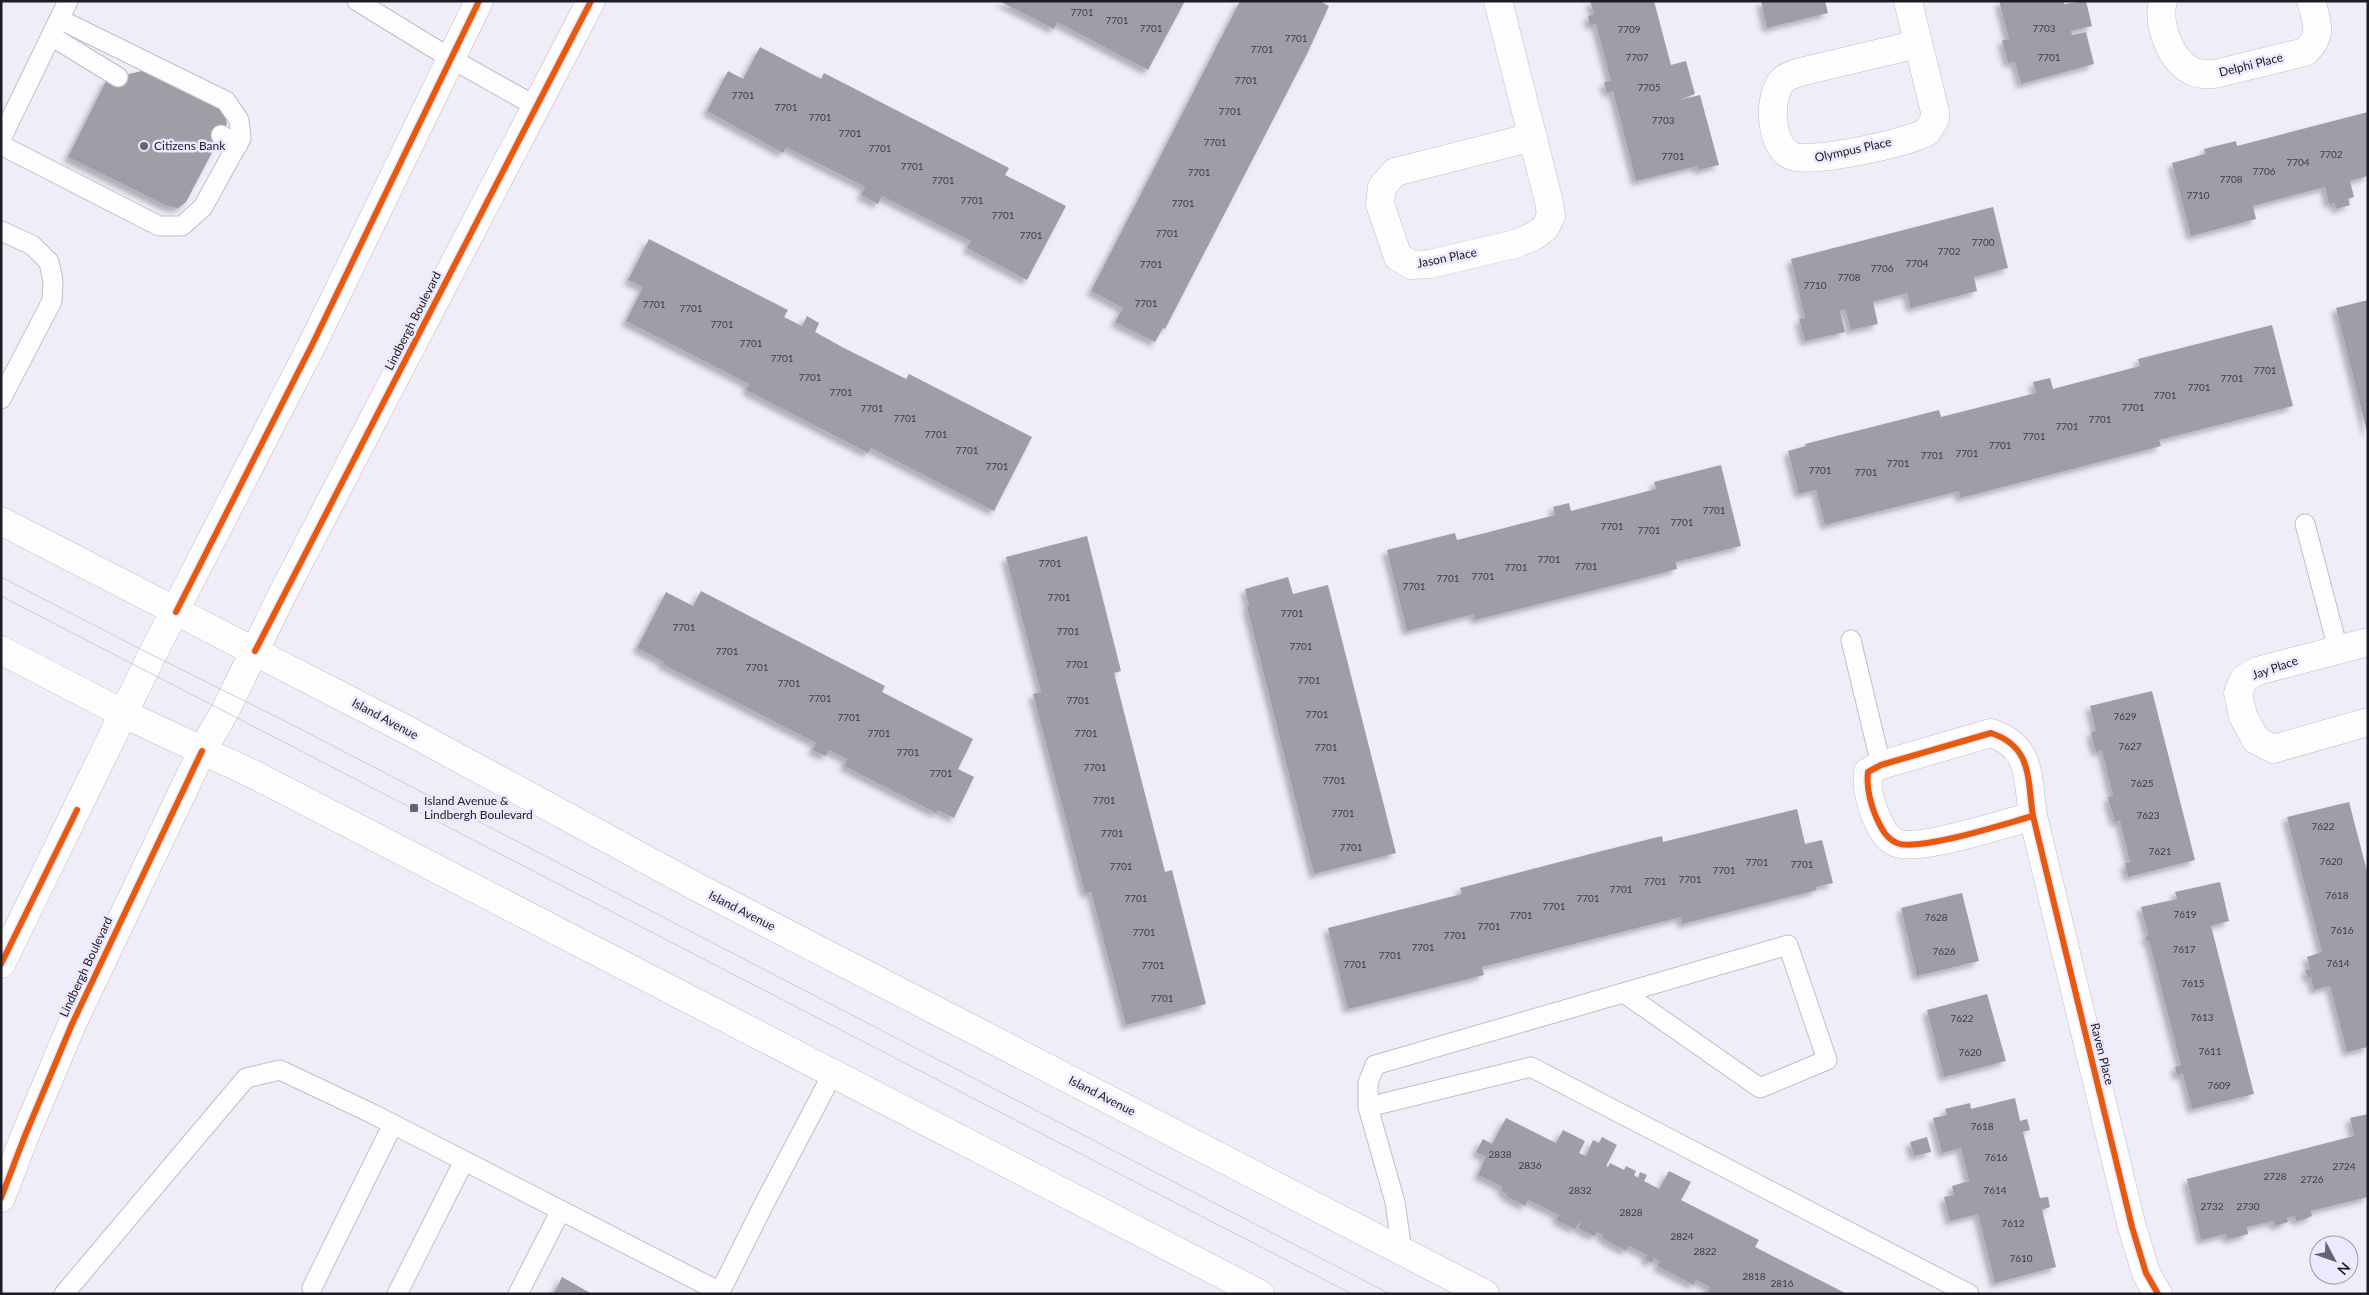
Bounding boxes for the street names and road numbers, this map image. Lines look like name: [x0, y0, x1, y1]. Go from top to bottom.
street label: Delphi Place: [2217, 49, 2284, 80]
street label: Olympus Place: [1813, 134, 1893, 165]
street label: Jason Place: [1416, 244, 1478, 271]
street label: Lindbergh Boulevard: [381, 269, 444, 373]
street label: Jay Place: [2250, 653, 2300, 682]
street label: Island Avenue: [349, 695, 421, 742]
street label: Island Avenue: [706, 887, 778, 934]
street label: Lindbergh Boulevard: [56, 914, 115, 1019]
street label: Raven Place: [2088, 1021, 2117, 1086]
street label: Island Avenue: [1066, 1072, 1138, 1119]

